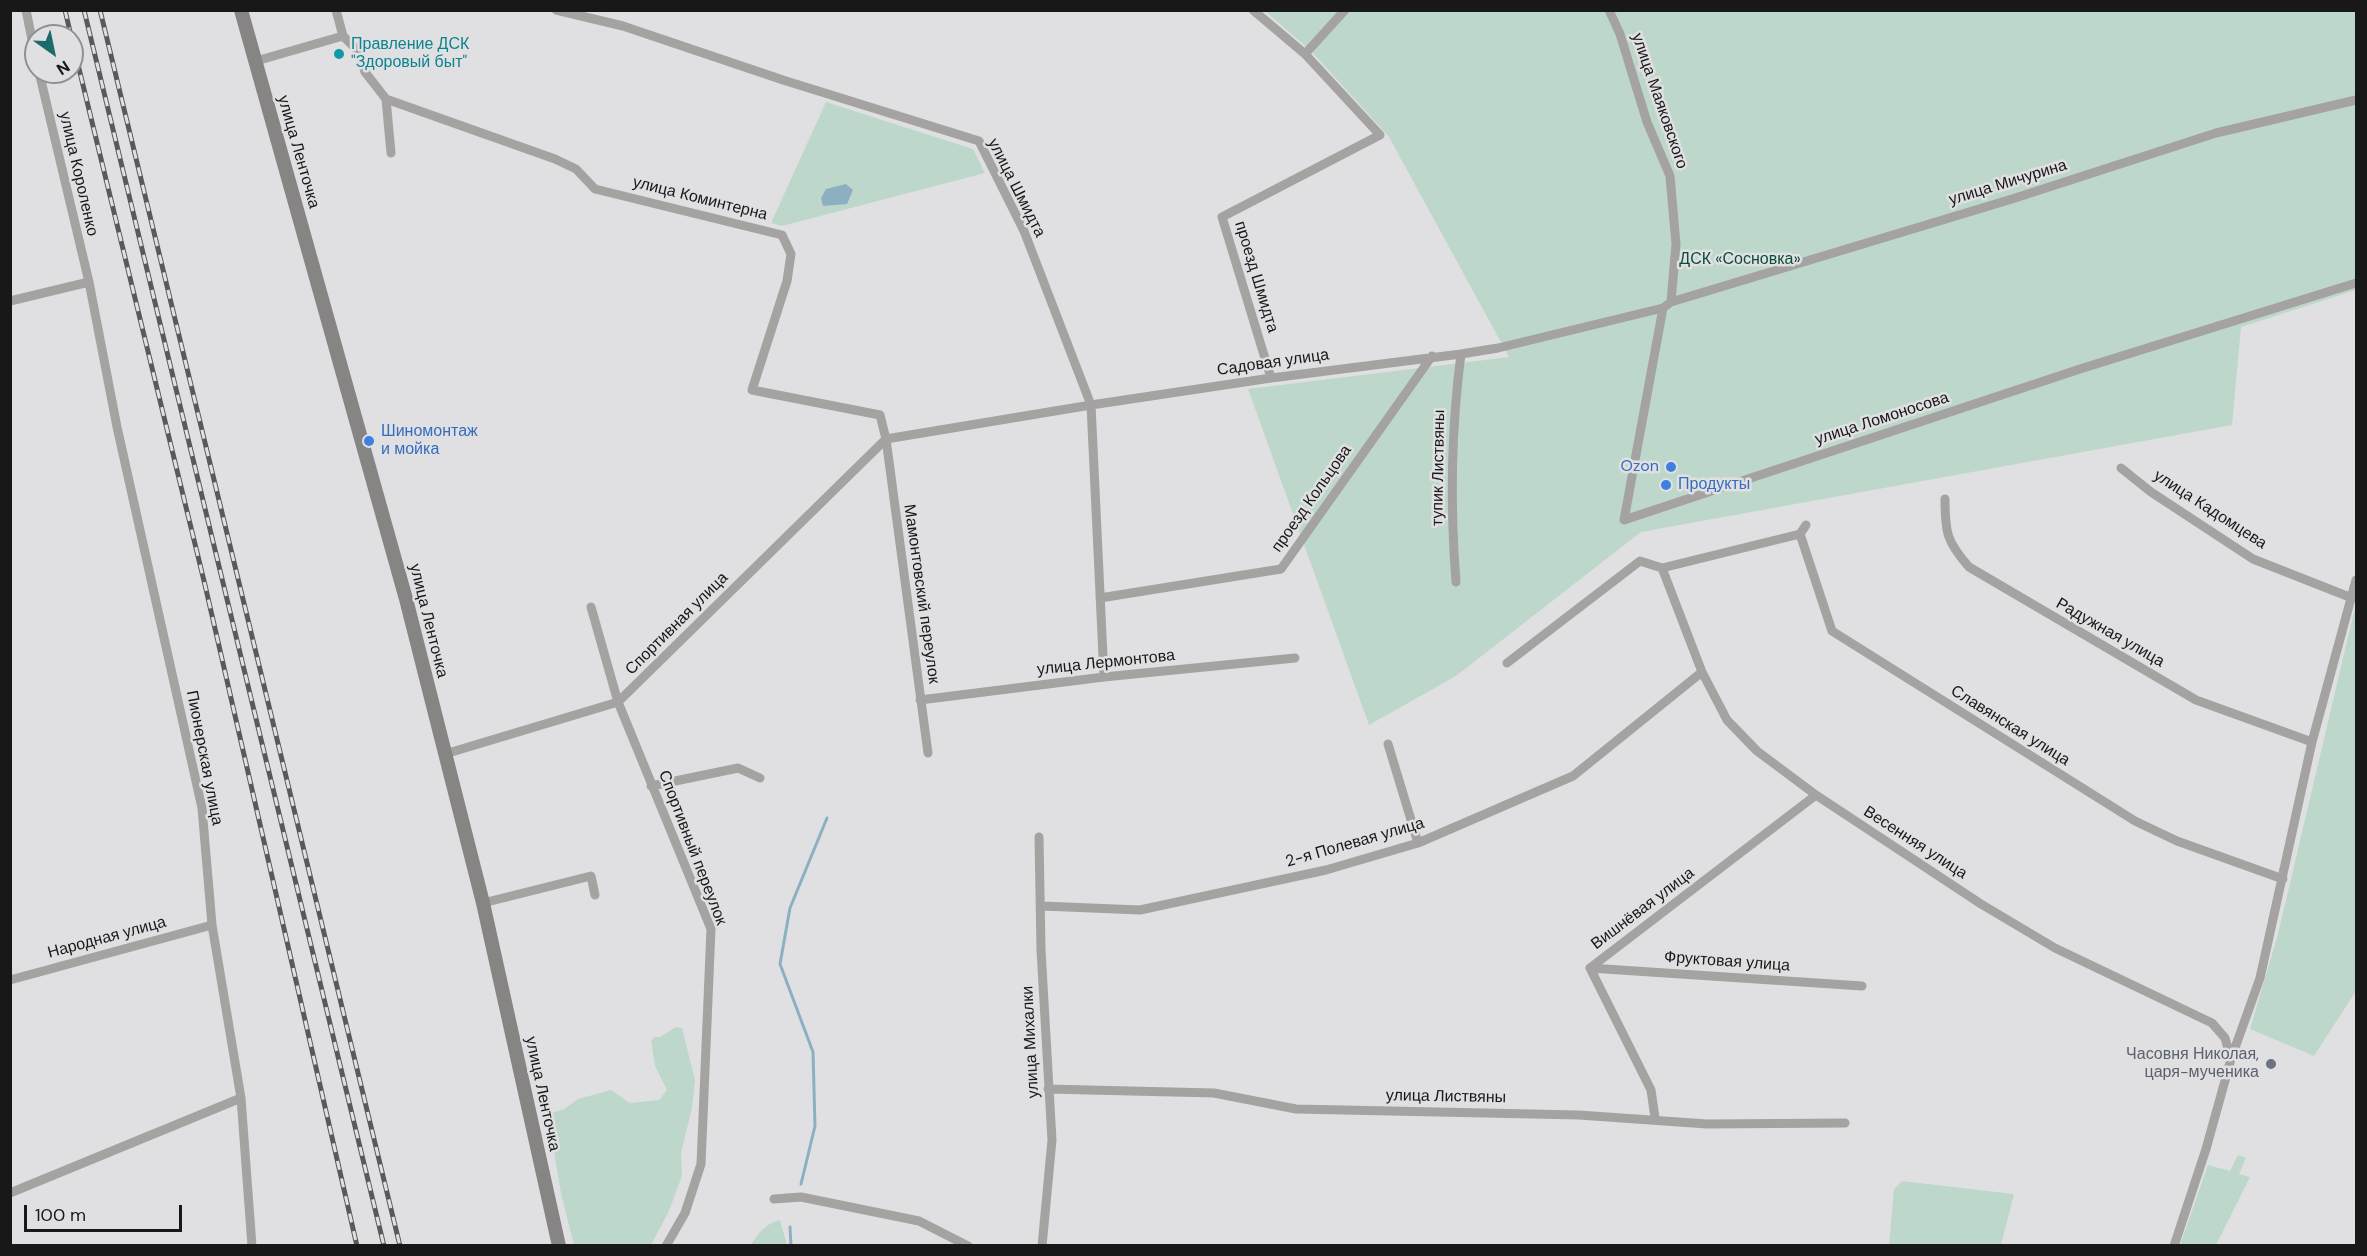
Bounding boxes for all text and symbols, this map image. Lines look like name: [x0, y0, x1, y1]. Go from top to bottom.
north arrow: [24, 24, 84, 84]
street label: улица Маяковского: [1627, 31, 1691, 171]
place label: Правление ДСК "Здоровый быт": [351, 35, 469, 73]
marker: Правление ДСК "Здоровый быт": [332, 47, 346, 61]
text: N: [52, 56, 74, 80]
street label: улица Ленточка: [273, 93, 323, 211]
street label: улица Короленко: [54, 110, 102, 238]
street label: улица Шмидта: [983, 135, 1049, 241]
street label: улица Мичурина: [1947, 156, 2069, 210]
street label: улица Коминтерна: [631, 173, 769, 225]
street label: проезд Шмидта: [1230, 219, 1282, 335]
park label: ДСК «Сосновка»: [1679, 250, 1801, 270]
street label: Садовая улица: [1216, 346, 1330, 380]
street label: улица Ломоносова: [1813, 388, 1951, 450]
street label: тупик Листвяны: [1428, 410, 1450, 526]
place label: Шиномонтаж и мойка: [381, 422, 478, 460]
marker: Шиномонтаж и мойка: [362, 434, 376, 448]
street label: проезд Кольцова: [1268, 442, 1356, 556]
place label: Ozon: [1621, 457, 1659, 477]
marker: Ozon: [1664, 460, 1678, 474]
street label: улица Кадомцева: [2150, 466, 2270, 554]
place label: Продукты: [1678, 475, 1750, 495]
marker: Продукты: [1659, 478, 1673, 492]
street label: Мамонтовский переулок: [899, 503, 943, 685]
street label: улица Ленточка: [405, 562, 451, 680]
street label: Спортивная улица: [622, 569, 732, 679]
street label: Радужная улица: [2052, 594, 2168, 672]
street label: улица Лермонтова: [1036, 646, 1176, 680]
street label: Славянская улица: [1947, 682, 2073, 770]
street label: Пионерская улица: [181, 689, 227, 827]
street label: Спортивный переулок: [654, 768, 730, 928]
street label: Весенняя улица: [1860, 802, 1970, 884]
street label: 2-я Полевая улица: [1284, 814, 1426, 872]
street label: Вишнёвая улица: [1588, 864, 1698, 954]
street label: Народная улица: [46, 913, 168, 963]
street label: Фруктовая улица: [1663, 948, 1791, 976]
street label: улица Михалки: [1018, 985, 1044, 1099]
street label: улица Ленточка: [520, 1035, 564, 1153]
place label: Часовня Николая, царя-мученика: [2126, 1045, 2259, 1083]
marker: Часовня Николая, царя-мученика: [2264, 1057, 2278, 1071]
street label: улица Листвяны: [1386, 1086, 1506, 1108]
scale bar: [27, 1193, 184, 1231]
text: 100 m: [35, 1203, 86, 1227]

